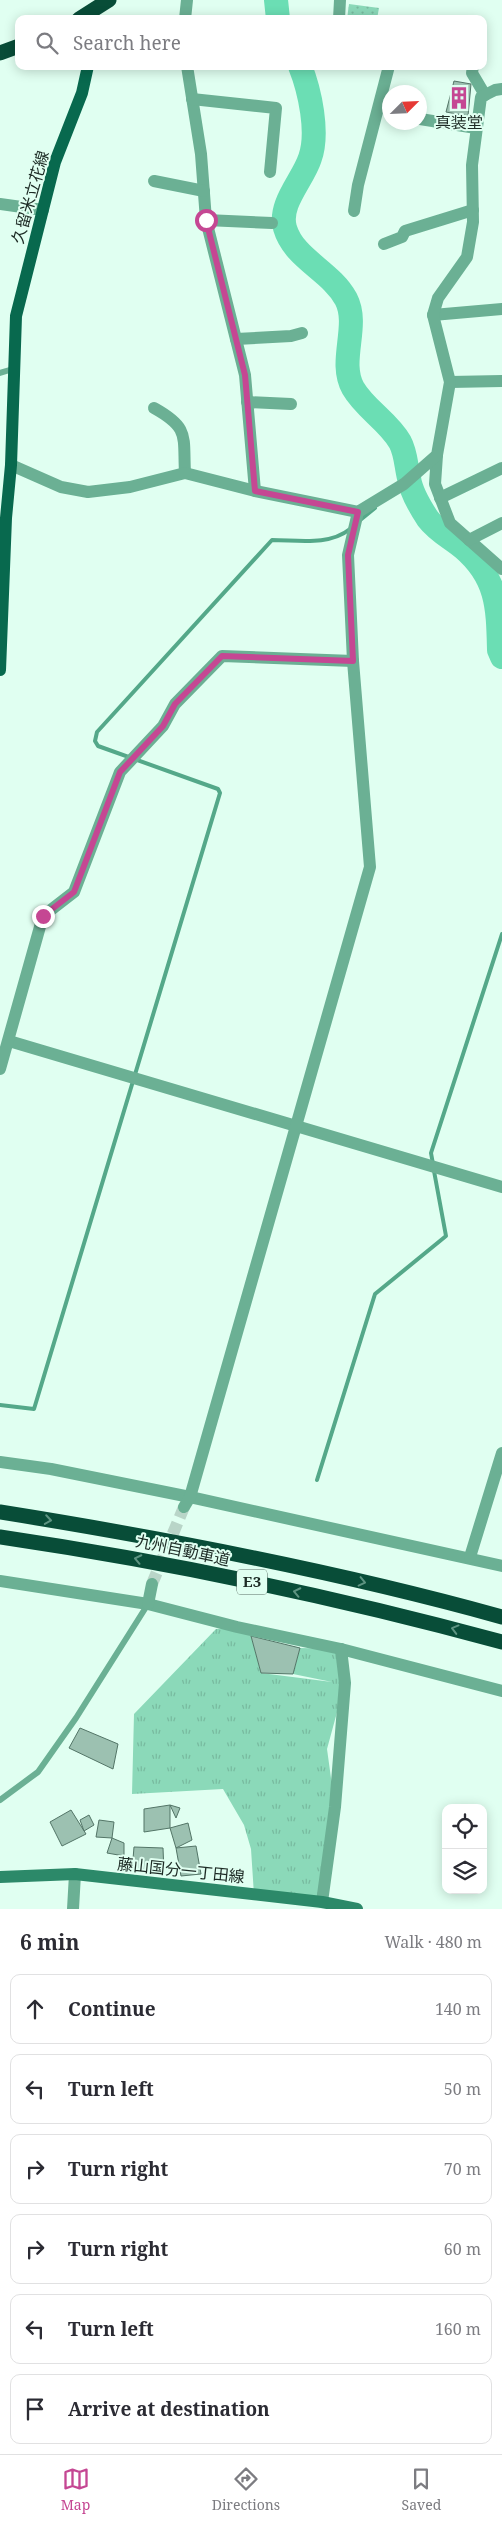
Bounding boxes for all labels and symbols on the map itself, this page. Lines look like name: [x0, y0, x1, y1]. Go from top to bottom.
north arrow: [382, 85, 427, 130]
building icon: 真装堂: [446, 85, 472, 111]
place label: 真装堂: [435, 111, 483, 133]
street label: 久留米立花線: [6, 148, 54, 246]
route start: [195, 209, 218, 232]
route end: [32, 905, 55, 928]
one-way arrow: [44, 1515, 53, 1525]
street label: 九州自動車道: [134, 1529, 232, 1571]
one-way arrow: [133, 1554, 142, 1564]
road number: E3: [237, 1570, 267, 1594]
one-way arrow: [358, 1576, 367, 1587]
one-way arrow: [292, 1587, 301, 1597]
one-way arrow: [451, 1624, 459, 1635]
street label: 藤山国分一丁田線: [116, 1852, 246, 1888]

